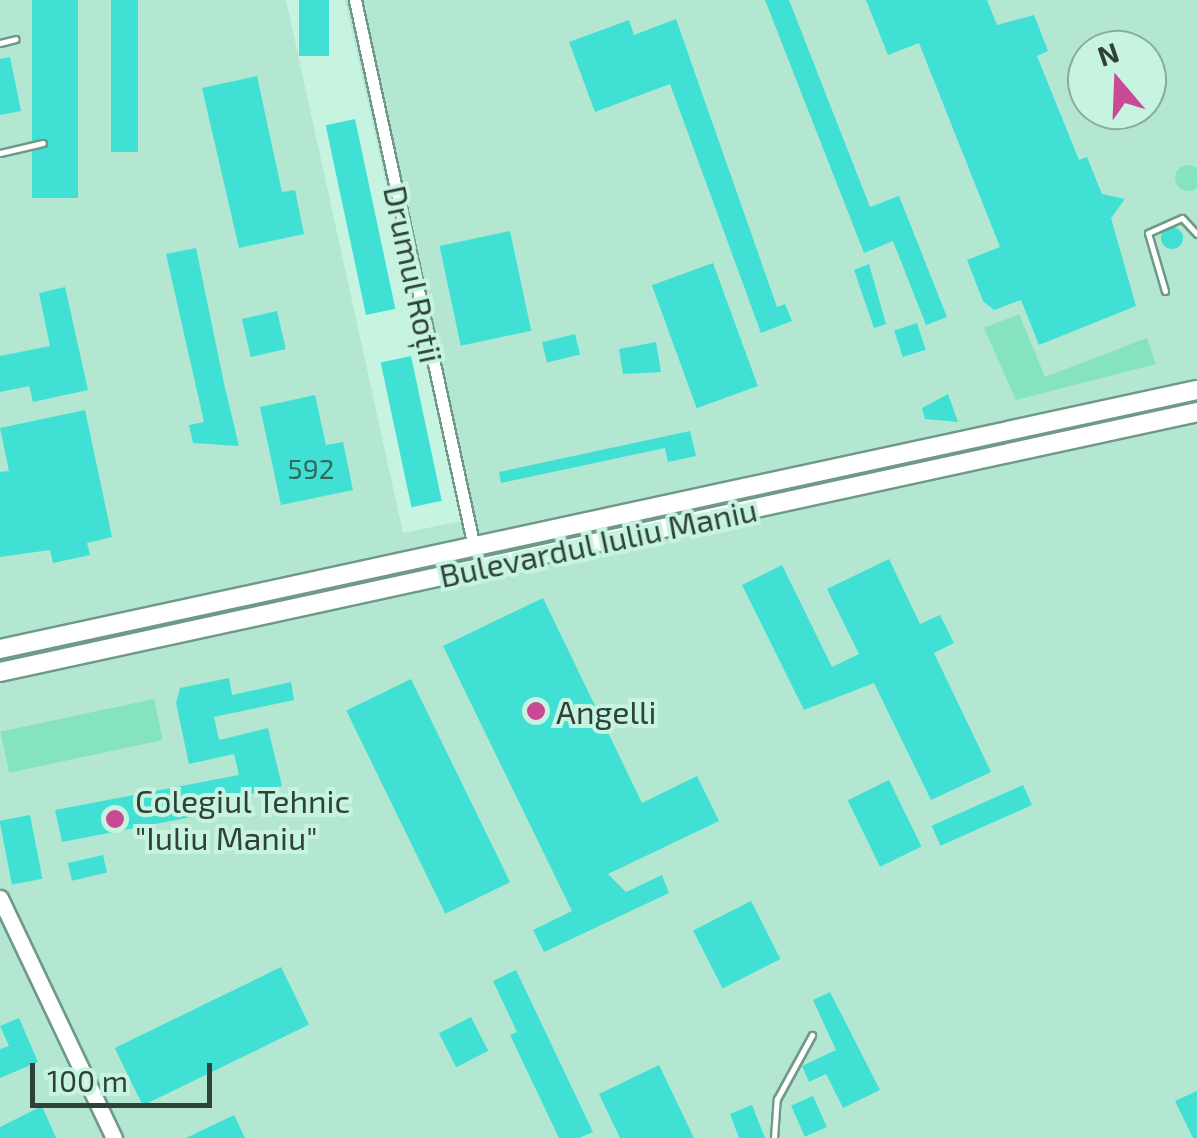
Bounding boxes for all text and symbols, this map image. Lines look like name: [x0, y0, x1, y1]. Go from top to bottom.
north arrow: [1067, 30, 1167, 130]
text: N: [1093, 34, 1123, 73]
street label: Drumul Roții: [376, 181, 452, 367]
house number: 592: [288, 451, 334, 485]
street label: Bulevardul Iuliu Maniu: [435, 489, 761, 595]
place label: Angelli: [556, 692, 656, 730]
marker: Angelli: [525, 700, 547, 722]
place label: Colegiul Tehnic "Iuliu Maniu": [135, 782, 352, 857]
marker: Colegiul Tehnic "Iuliu Maniu": [104, 808, 126, 830]
scale bar: [35, 1043, 218, 1105]
text: 100 m: [47, 1062, 128, 1098]

